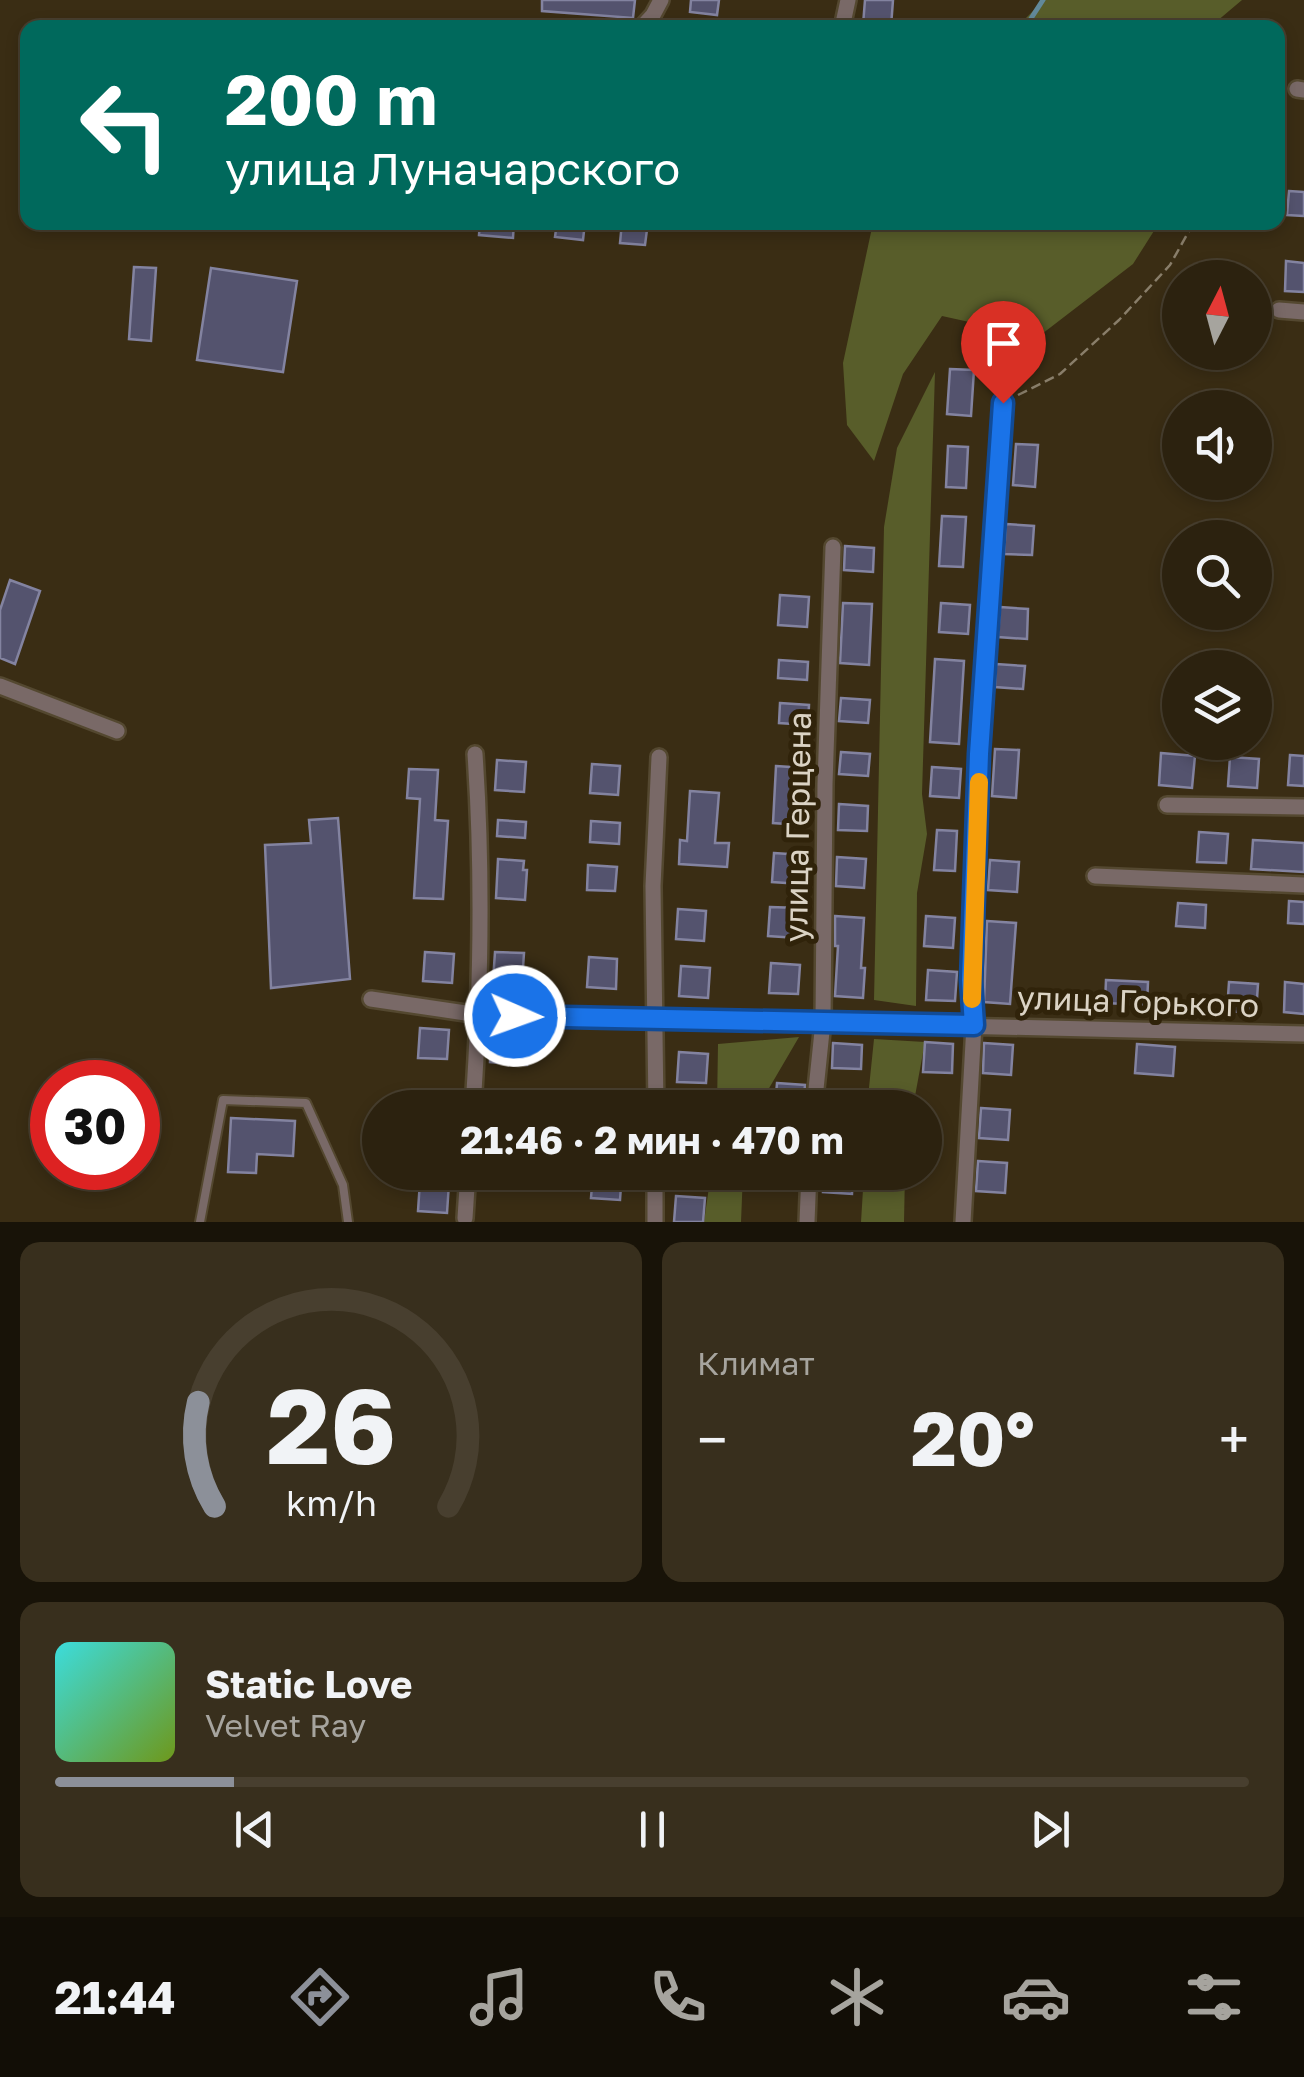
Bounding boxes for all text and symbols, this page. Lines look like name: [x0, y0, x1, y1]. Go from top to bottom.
text: 200 m: [225, 56, 437, 140]
icon: left: [60, 60, 190, 190]
text: улица Луначарского: [225, 141, 680, 195]
north arrow: [1162, 260, 1272, 370]
map controls: [1162, 260, 1272, 760]
pin: [961, 301, 1046, 404]
icon: arrive: [976, 316, 1031, 371]
button: sound: [1162, 390, 1272, 500]
button: search: [1162, 520, 1272, 630]
button: layers: [1162, 650, 1272, 760]
street label: улица Герцена: [776, 711, 818, 942]
position arrow: [463, 964, 567, 1068]
street label: улица Горького: [1016, 978, 1260, 1024]
speed limit sign: 30: [30, 1060, 160, 1190]
text: 21:46 · 2 мин · 470 m: [460, 1117, 844, 1162]
text: Климат: [697, 1344, 815, 1382]
text: 26: [266, 1362, 396, 1487]
text: 20°: [911, 1392, 1035, 1483]
text: −: [697, 1406, 727, 1472]
text: +: [1219, 1406, 1249, 1472]
text: km/h: [286, 1481, 376, 1524]
text: Static Love: [205, 1661, 412, 1706]
text: Velvet Ray: [205, 1706, 366, 1744]
icon: previous: [227, 1802, 282, 1857]
icon: pause: [625, 1802, 680, 1857]
icon: next: [1023, 1802, 1078, 1857]
icon: directions: [285, 1962, 355, 2032]
icon: music: [464, 1962, 534, 2032]
icon: phone: [643, 1962, 713, 2032]
icon: climate: [822, 1962, 892, 2032]
icon: car: [1001, 1962, 1071, 2032]
icon: filters: [1179, 1962, 1249, 2032]
text: 21:44: [54, 1970, 176, 2024]

